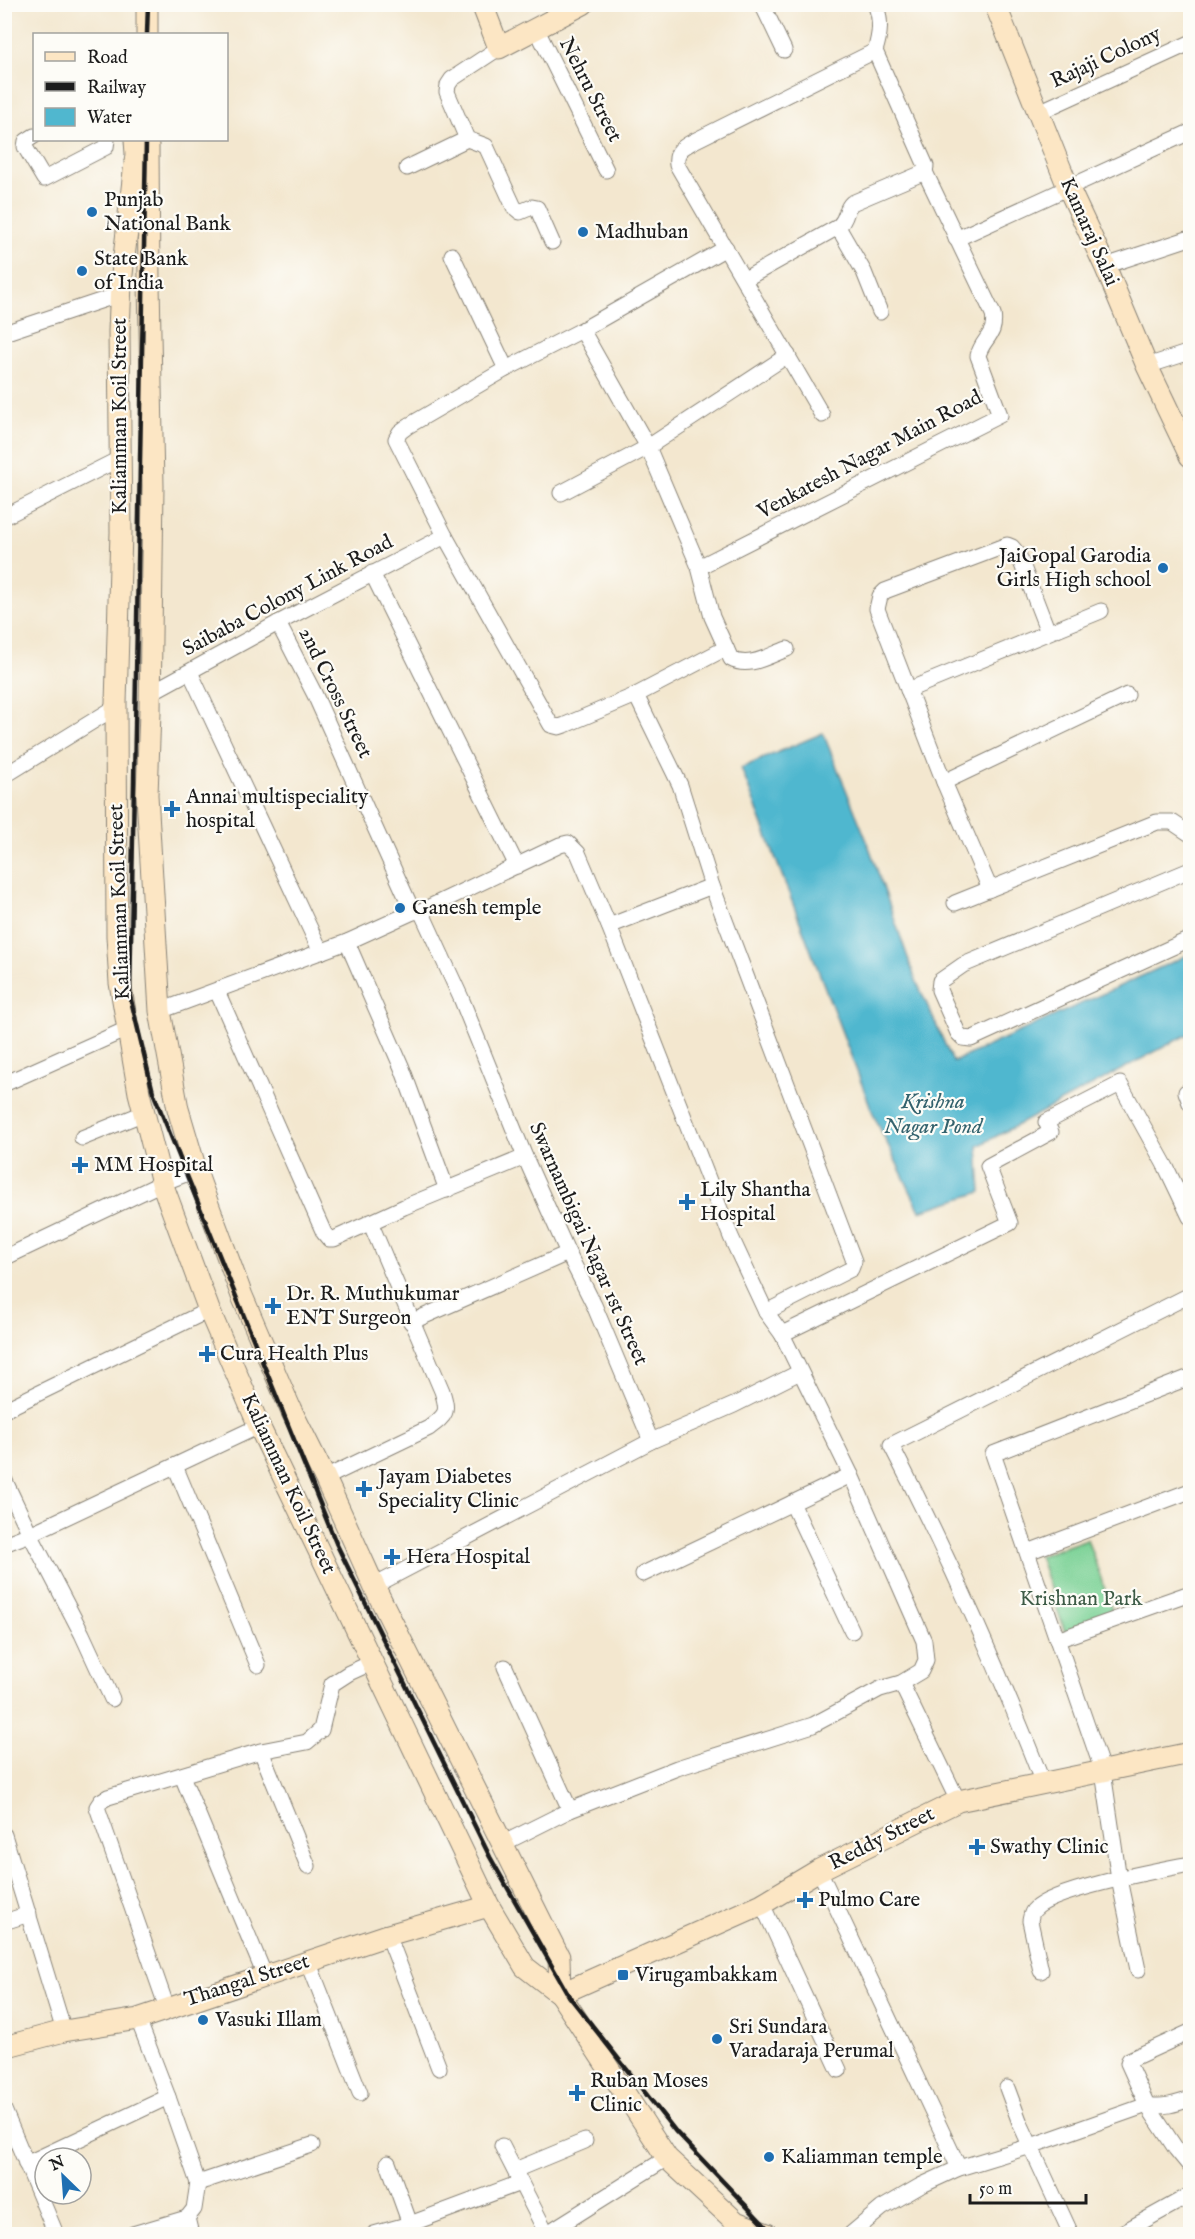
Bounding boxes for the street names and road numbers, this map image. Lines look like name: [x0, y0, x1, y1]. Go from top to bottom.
street label: Rajaji Colony: [1047, 20, 1166, 95]
street label: Nehru Street: [552, 33, 628, 147]
street label: Kamaraj Salai: [1053, 173, 1125, 291]
street label: Kaliamman Koil Street: [107, 318, 134, 514]
street label: Venkatesh Nagar Main Road: [752, 384, 988, 526]
street label: Saibaba Colony Link Road: [178, 529, 399, 663]
street label: 2nd Cross Street: [292, 623, 378, 763]
street label: Kaliamman Koil Street: [103, 803, 137, 1001]
street label: Swarnambigai Nagar 1st Street: [522, 1118, 654, 1370]
street label: Kaliamman Koil Street: [234, 1389, 342, 1579]
street label: Reddy Street: [825, 1801, 939, 1877]
street label: Thangal Street: [181, 1948, 313, 2014]

